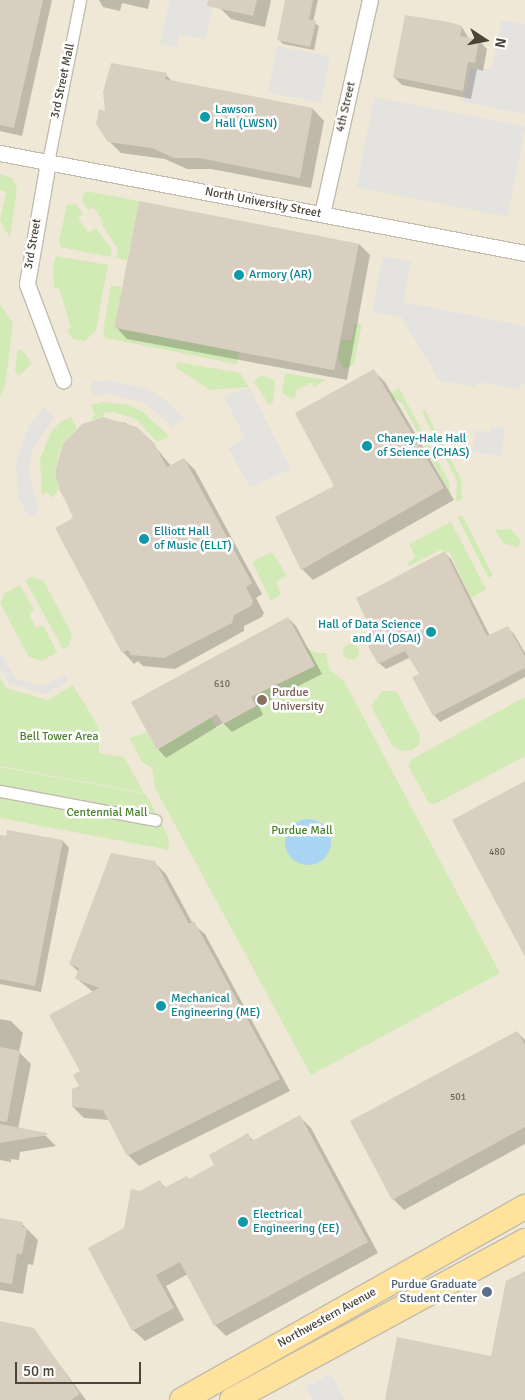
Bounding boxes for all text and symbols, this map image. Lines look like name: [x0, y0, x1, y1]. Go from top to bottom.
north arrow: [460, 15, 510, 65]
text: N: [491, 37, 509, 49]
street label: 3rd Street Mall: [48, 42, 78, 120]
street label: 4th Street: [333, 80, 359, 134]
place label: Lawson Hall (LWSN): [215, 103, 277, 131]
marker: Lawson Hall (LWSN): [199, 111, 211, 123]
street label: North University Street: [204, 185, 322, 221]
street label: 3rd Street: [21, 218, 45, 270]
place label: Armory (AR): [249, 268, 312, 282]
marker: Armory (AR): [233, 269, 245, 281]
place label: Chaney-Hale Hall of Science (CHAS): [377, 432, 470, 460]
marker: Chaney-Hale Hall of Science (CHAS): [361, 440, 373, 452]
place label: Elliott Hall of Music (ELLT): [154, 525, 232, 553]
marker: Elliott Hall of Music (ELLT): [138, 533, 150, 545]
place label: Hall of Data Science and AI (DSAI): [318, 618, 421, 646]
marker: Hall of Data Science and AI (DSAI): [425, 626, 437, 638]
house number: 610: [214, 679, 230, 691]
place label: Purdue University: [272, 686, 324, 714]
marker: Purdue University: [256, 694, 268, 706]
park label: Bell Tower Area: [19, 730, 99, 744]
park label: Centennial Mall: [66, 806, 148, 820]
park label: Purdue Mall: [271, 824, 333, 838]
house number: 480: [489, 847, 505, 859]
place label: Mechanical Engineering (ME): [171, 992, 260, 1020]
marker: Mechanical Engineering (ME): [155, 1000, 167, 1012]
house number: 501: [450, 1092, 466, 1104]
place label: Electrical Engineering (EE): [253, 1208, 339, 1236]
marker: Electrical Engineering (EE): [237, 1216, 249, 1228]
place label: Purdue Graduate Student Center: [391, 1278, 477, 1306]
street label: Northwestern Avenue: [275, 1285, 379, 1351]
marker: Purdue Graduate Student Center: [481, 1286, 493, 1298]
scale bar: [18, 1352, 144, 1384]
text: 50 m: [23, 1362, 54, 1380]

